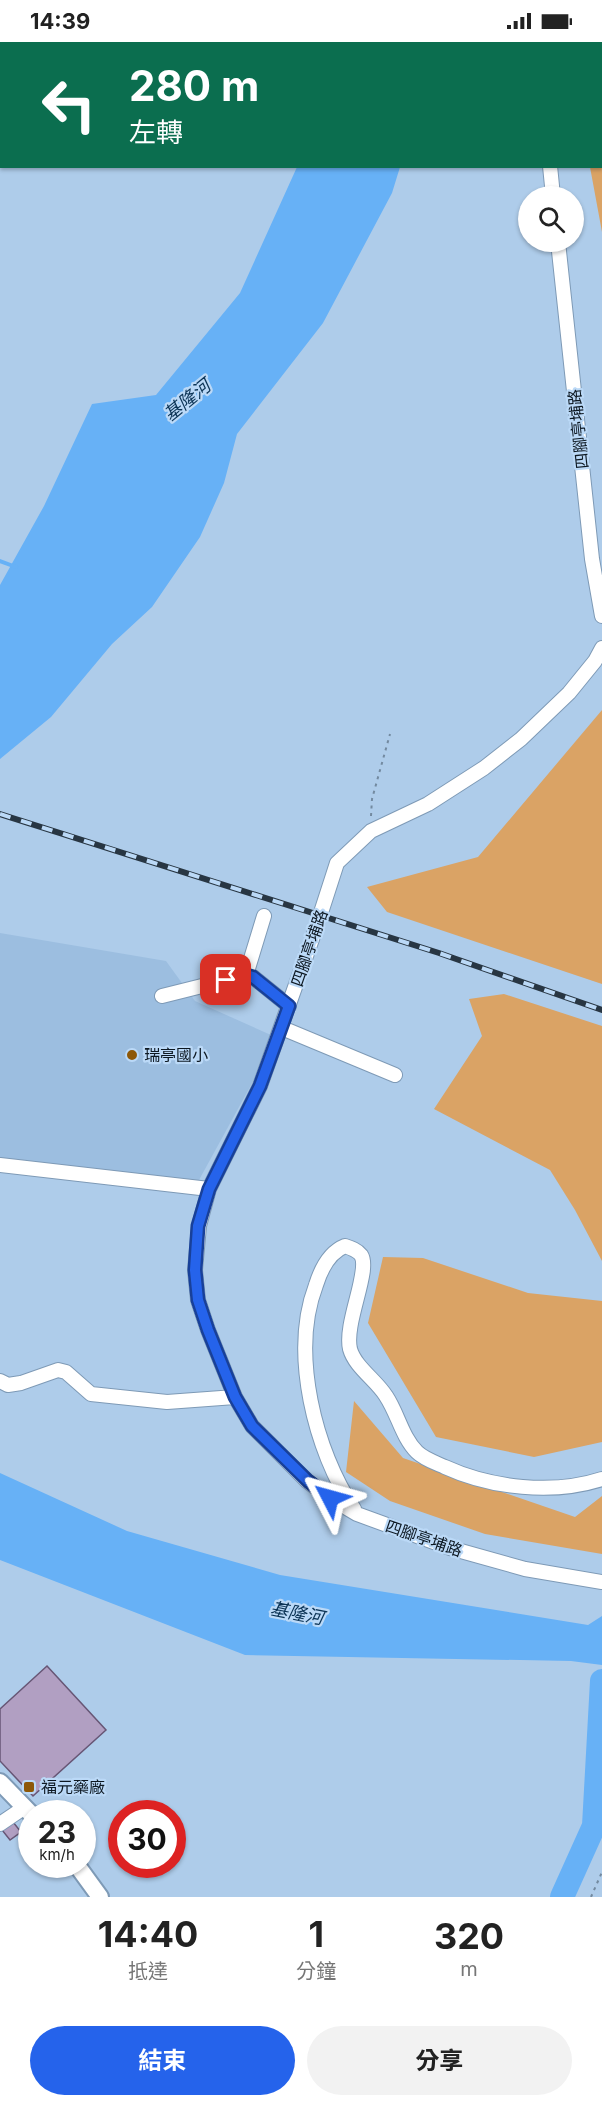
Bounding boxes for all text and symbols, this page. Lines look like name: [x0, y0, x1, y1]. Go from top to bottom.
text: 14:39: [30, 8, 90, 34]
text: 280 m: [129, 60, 259, 111]
icon: left: [30, 66, 108, 144]
text: 左轉: [129, 116, 183, 149]
map controls: [518, 186, 584, 252]
button: search: [518, 186, 584, 252]
water label: 基隆河: [159, 373, 217, 425]
street label: 四腳亭埔路: [564, 388, 592, 470]
street label: 四腳亭埔路: [287, 907, 331, 989]
pin: [200, 954, 251, 1005]
icon: arrive: [209, 963, 242, 996]
place label: 瑞亭國小: [144, 1045, 208, 1065]
marker: 瑞亭國小: [125, 1048, 139, 1062]
position arrow: [298, 1466, 362, 1530]
street label: 四腳亭埔路: [383, 1516, 465, 1560]
water label: 基隆河: [268, 1598, 328, 1629]
place label: 福元藥廠: [41, 1777, 105, 1797]
marker: 福元藥廠: [22, 1780, 36, 1794]
speed limit sign: 30: [108, 1800, 186, 1878]
text: 23: [38, 1814, 76, 1850]
text: km/h: [39, 1845, 75, 1864]
text: 14:40: [98, 1912, 198, 1956]
text: 1: [308, 1912, 324, 1956]
text: 320: [434, 1914, 504, 1958]
text: m: [460, 1957, 478, 1981]
text: 抵達: [128, 1959, 168, 1983]
text: 分鐘: [296, 1959, 336, 1983]
button: 結束: [30, 2026, 295, 2095]
button: 分享: [307, 2026, 572, 2095]

